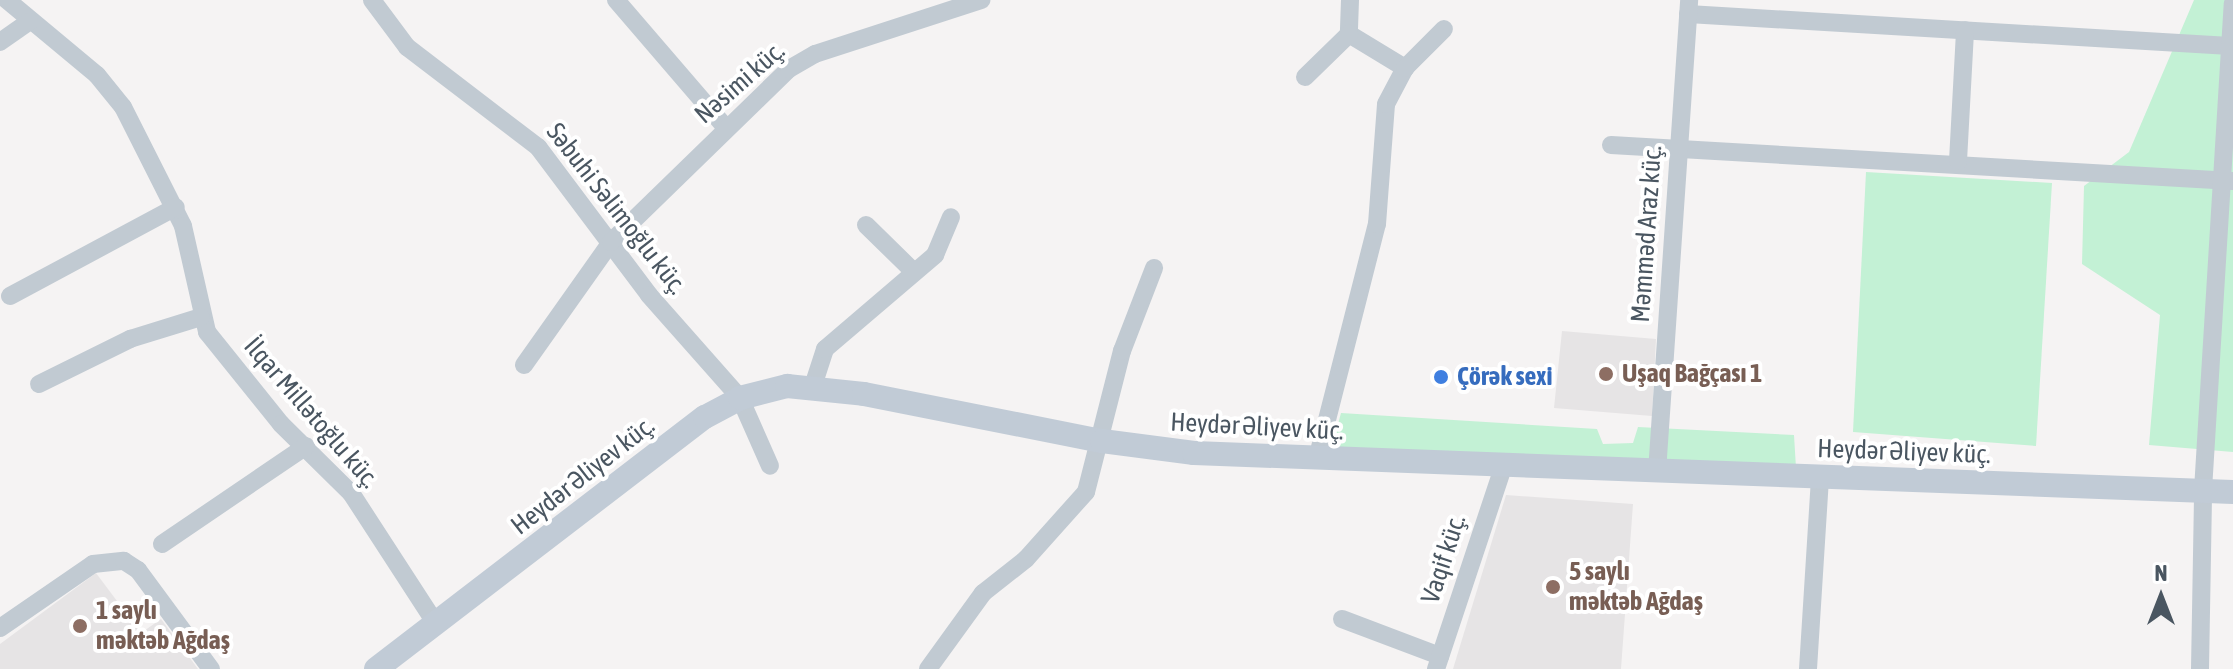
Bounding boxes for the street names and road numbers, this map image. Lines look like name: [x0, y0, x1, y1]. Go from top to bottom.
street label: Nəsimi küç.: [689, 36, 791, 130]
street label: Səbuhi Səlimoğlu küç.: [539, 117, 693, 301]
street label: Məmməd Araz küç.: [1625, 144, 1669, 324]
street label: İlqar Millətoğlu küç.: [237, 331, 385, 495]
street label: Heydər Əliyev küç.: [1170, 407, 1344, 447]
street label: Heydər Əliyev küç.: [505, 410, 661, 542]
street label: Heydər Əliyev küç.: [1817, 433, 1991, 471]
street label: Vaqif küç.: [1415, 511, 1473, 607]

